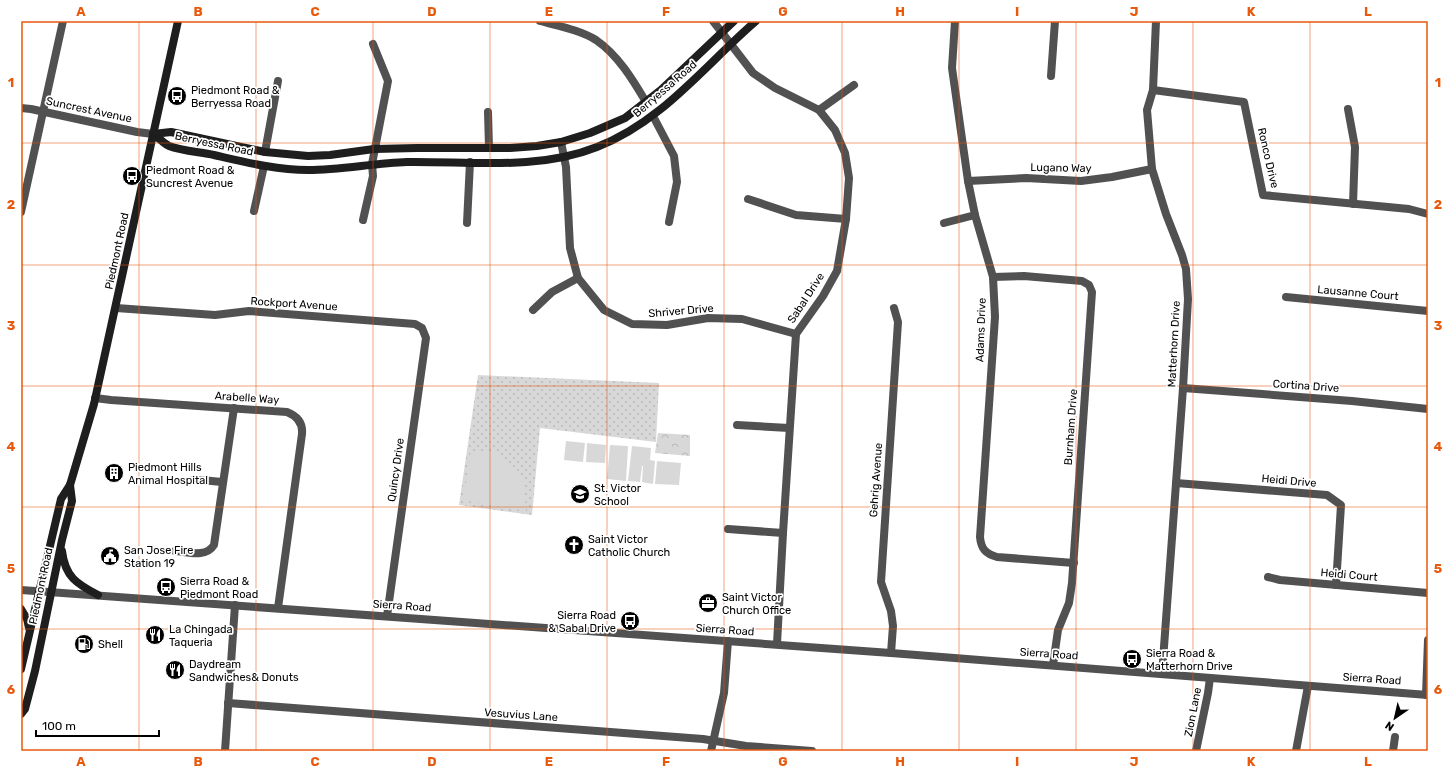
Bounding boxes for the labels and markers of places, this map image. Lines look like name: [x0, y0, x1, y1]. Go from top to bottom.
place label: Piedmont Road & Berryessa Road: [191, 84, 280, 110]
bus stop icon: Piedmont Road & Berryessa Road: [166, 85, 188, 107]
place label: Piedmont Road & Suncrest Avenue: [146, 164, 235, 190]
bus stop icon: Piedmont Road & Suncrest Avenue: [121, 165, 143, 187]
place label: Piedmont Hills Animal Hospital: [128, 461, 208, 487]
building icon: Piedmont Hills Animal Hospital: [103, 462, 125, 484]
place label: St. Victor School: [594, 482, 642, 508]
school or university icon: St. Victor School: [569, 483, 591, 505]
place label: Saint Victor Catholic Church: [588, 533, 670, 559]
church icon: Saint Victor Catholic Church: [563, 534, 585, 556]
place label: San Jose Fire Station 19: [124, 544, 193, 570]
public building icon: San Jose Fire Station 19: [99, 545, 121, 567]
place label: Sierra Road & Piedmont Road: [180, 575, 258, 601]
bus stop icon: Sierra Road & Piedmont Road: [155, 576, 177, 598]
place label: Saint Victor Church Office: [722, 591, 791, 617]
office icon: Saint Victor Church Office: [697, 592, 719, 614]
place label: Sierra Road & Sabal Drive: [548, 609, 616, 635]
bus stop icon: Sierra Road & Sabal Drive: [619, 610, 641, 632]
place label: La Chingada Taqueria: [169, 623, 233, 649]
restaurant icon: La Chingada Taqueria: [144, 624, 166, 646]
fuel station icon: Shell: [73, 633, 95, 655]
place label: Shell: [98, 638, 123, 651]
place label: Sierra Road & Matterhorn Drive: [1146, 647, 1233, 673]
bus stop icon: Sierra Road & Matterhorn Drive: [1121, 648, 1143, 670]
place label: Daydream Sandwiches& Donuts: [189, 658, 299, 684]
restaurant icon: Daydream Sandwiches& Donuts: [164, 659, 186, 681]

